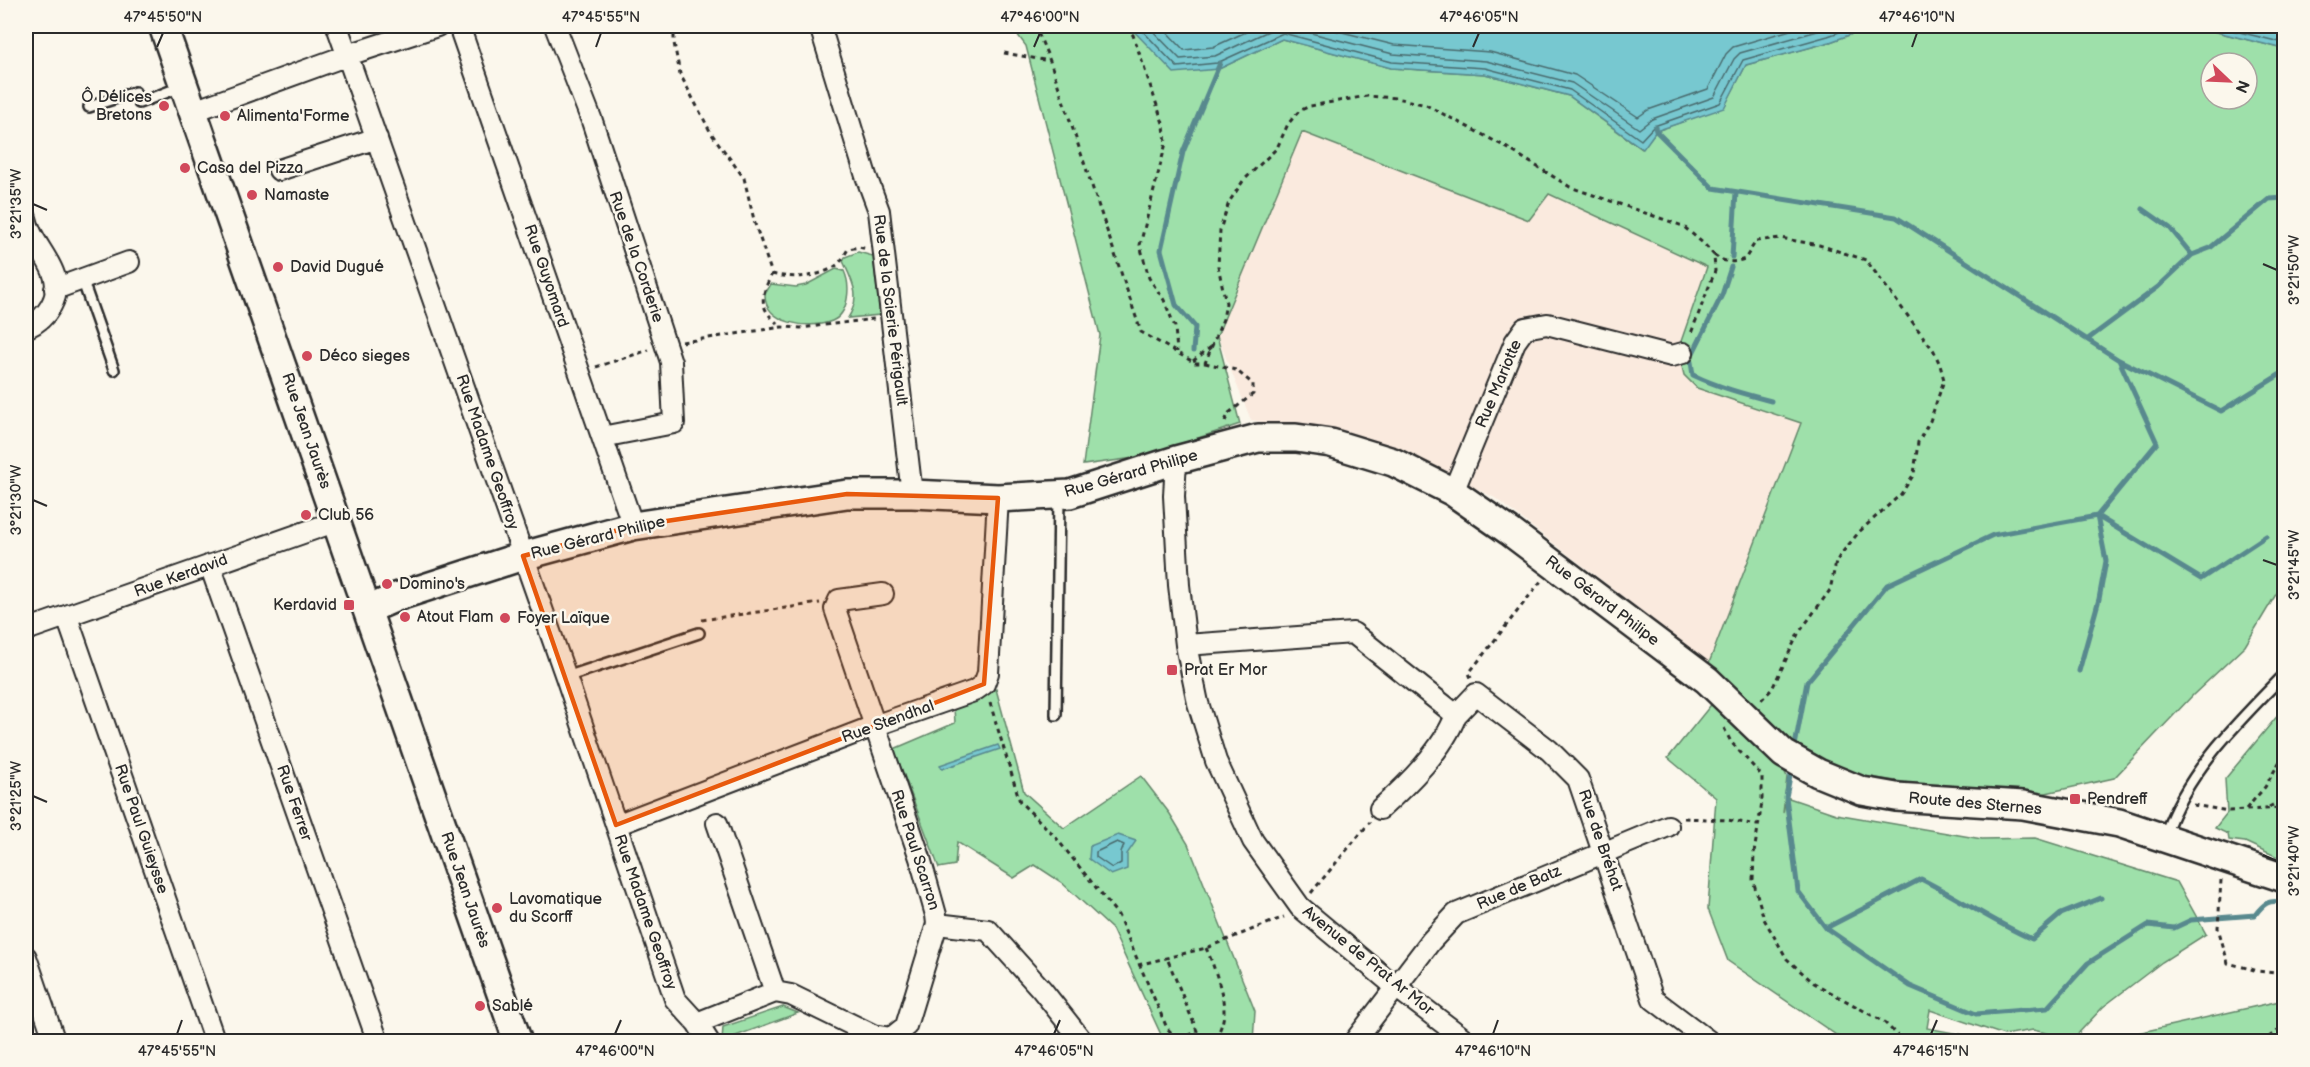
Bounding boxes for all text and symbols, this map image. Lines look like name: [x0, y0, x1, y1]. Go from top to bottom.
text: 47°45'50"N: [124, 8, 202, 27]
text: 47°45'55"N: [562, 8, 640, 27]
text: 47°46'00"N: [1000, 8, 1080, 27]
text: 47°46'05"N: [1439, 8, 1519, 27]
text: 47°46'10"N: [1879, 8, 1955, 27]
north arrow: [2199, 51, 2259, 111]
text: N: [2230, 77, 2253, 96]
place label: Ô Délices Bretons: [81, 86, 152, 125]
marker: Ô Délices Bretons: [157, 99, 171, 113]
place label: Alimenta'Forme: [237, 107, 350, 126]
marker: Alimenta'Forme: [218, 109, 232, 123]
place label: Casa del Pizza: [197, 159, 303, 178]
marker: Casa del Pizza: [178, 161, 192, 175]
text: 3°21'35"W: [7, 168, 26, 239]
place label: Namaste: [264, 186, 330, 205]
marker: Namaste: [245, 188, 259, 202]
street label: Rue de la Corderie: [605, 189, 668, 326]
street label: Rue de la Scierie Périgault: [869, 213, 911, 407]
street label: Rue Guyomard: [519, 222, 573, 330]
text: 3°21'50"W: [2285, 235, 2304, 305]
place label: David Dugué: [290, 258, 384, 277]
marker: David Dugué: [271, 260, 285, 274]
street label: Rue Mariotte: [1472, 336, 1526, 431]
place label: Déco sieges: [319, 347, 410, 366]
marker: Déco sieges: [300, 349, 314, 363]
street label: Rue Jean Jaurès: [277, 371, 335, 492]
street label: Rue Madame Geoffroy: [451, 372, 523, 533]
street label: Rue Gérard Philipe: [1062, 446, 1200, 502]
text: 3°21'30"W: [7, 464, 26, 535]
place label: Club 56: [318, 506, 374, 525]
marker: Club 56: [299, 508, 313, 522]
street label: Rue Gérard Philipe: [529, 512, 668, 564]
text: 3°21'45"W: [2285, 529, 2304, 600]
street label: Rue Kerdavid: [132, 550, 230, 602]
street label: Rue Gérard Philipe: [1541, 552, 1663, 650]
place label: Domino's: [399, 575, 465, 594]
marker: Domino's: [380, 577, 394, 591]
place label: Kerdavid: [273, 596, 337, 615]
marker: Kerdavid: [342, 598, 356, 612]
place label: Atout Flam: [417, 608, 494, 627]
place label: Foyer Laïque: [517, 609, 610, 628]
marker: Atout Flam: [398, 610, 412, 624]
marker: Foyer Laïque: [498, 611, 512, 625]
place label: Prat Er Mor: [1184, 661, 1267, 680]
marker: Prat Er Mor: [1165, 663, 1179, 677]
street label: Rue Stendhal: [839, 696, 937, 748]
text: 3°21'25"W: [7, 761, 26, 831]
street label: Rue Paul Guieysse: [110, 762, 172, 897]
street label: Rue Ferrer: [272, 762, 316, 844]
street label: Rue Paul Scarron: [887, 787, 943, 913]
street label: Rue de Bréhat: [1574, 787, 1626, 893]
street label: Route des Sternes: [1908, 789, 2043, 819]
place label: Pendreff: [2087, 790, 2148, 809]
marker: Pendreff: [2068, 792, 2082, 806]
text: 3°21'40"W: [2285, 825, 2304, 896]
street label: Rue Jean Jaurès: [436, 830, 494, 951]
street label: Rue Madame Geoffroy: [609, 832, 681, 993]
street label: Rue de Batz: [1474, 862, 1564, 914]
place label: Lavomatique du Scorff: [509, 890, 603, 927]
marker: Lavomatique du Scorff: [490, 901, 504, 915]
street label: Avenue de Prat Ar Mor: [1299, 902, 1438, 1020]
place label: Sablé: [492, 997, 533, 1016]
marker: Sablé: [473, 999, 487, 1013]
text: 47°45'55"N: [138, 1042, 216, 1061]
text: 47°46'00"N: [575, 1042, 655, 1061]
text: 47°46'05"N: [1014, 1042, 1094, 1061]
text: 47°46'10"N: [1455, 1042, 1531, 1061]
text: 47°46'15"N: [1893, 1042, 1969, 1061]

